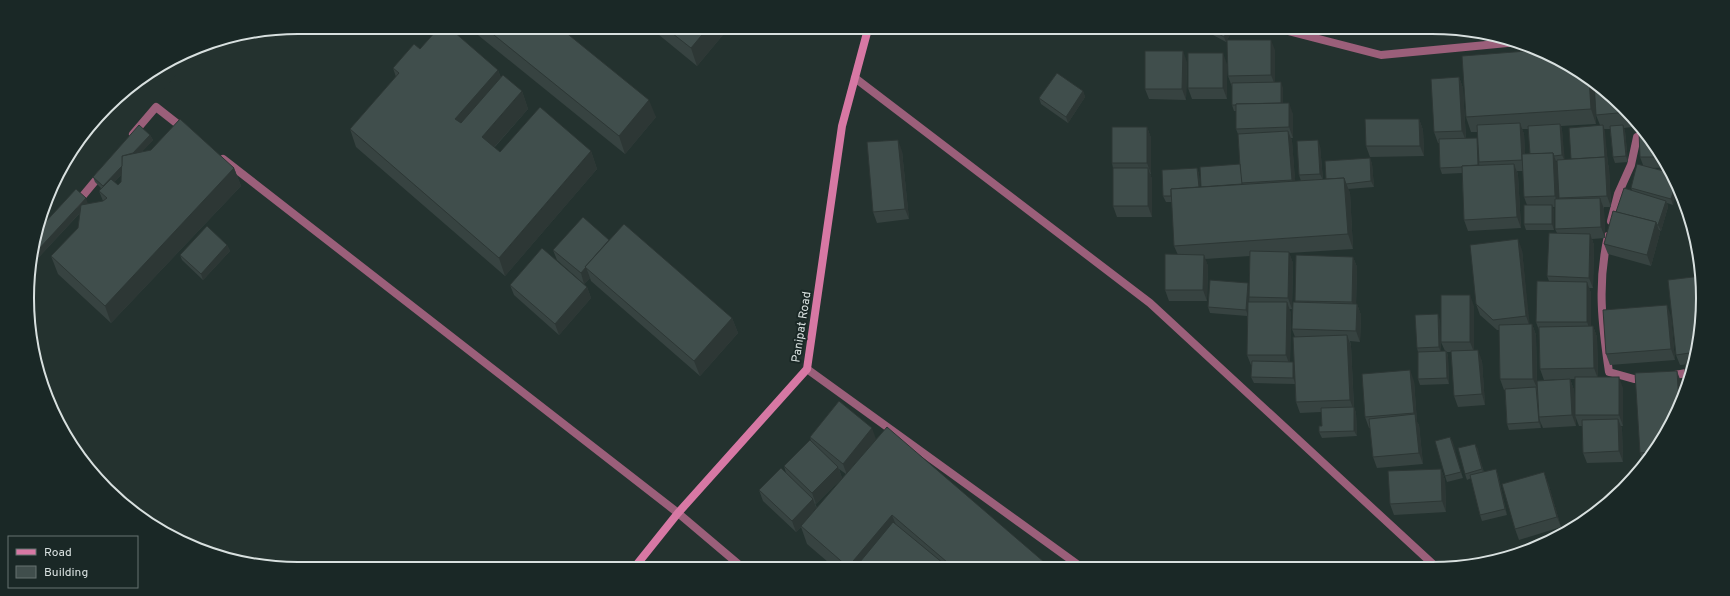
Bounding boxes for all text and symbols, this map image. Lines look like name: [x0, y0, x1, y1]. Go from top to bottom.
street label: Panipat Road: [788, 290, 816, 364]
legend: [8, 536, 138, 588]
text: Road: [44, 545, 72, 561]
text: Building: [44, 565, 88, 581]

